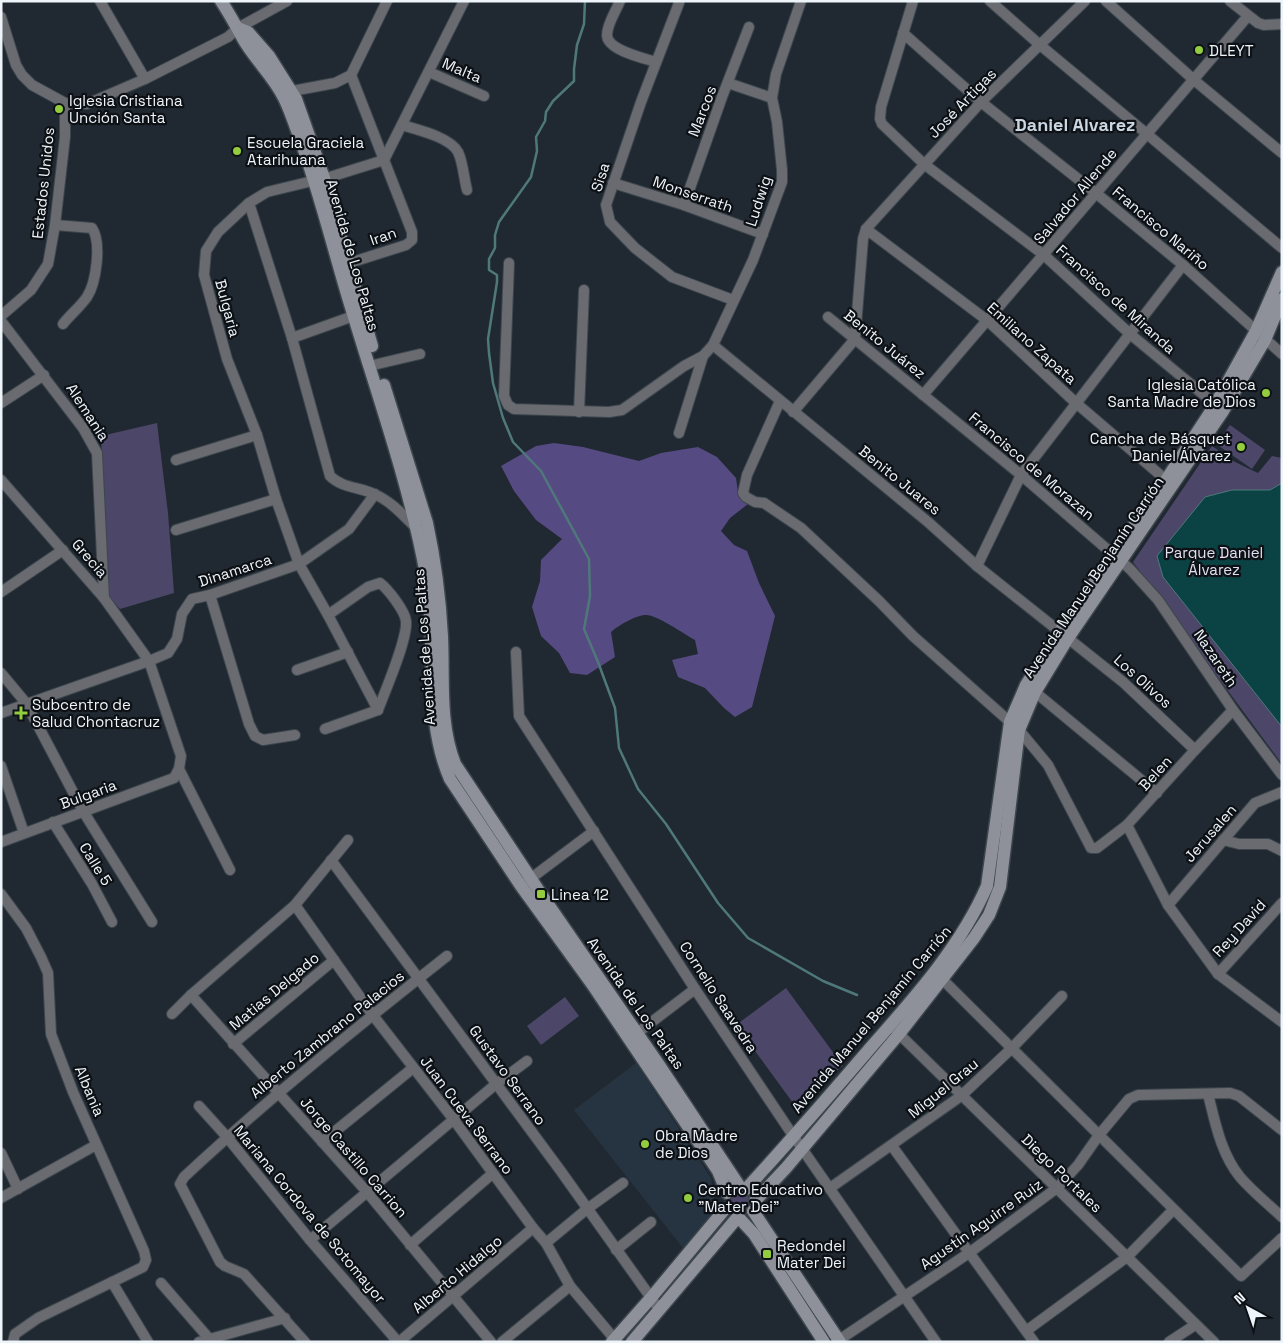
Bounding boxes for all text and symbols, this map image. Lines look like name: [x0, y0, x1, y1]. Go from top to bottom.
place label: DLEYT: [1209, 41, 1254, 60]
marker: DLEYT: [1193, 44, 1205, 56]
street label: Malta: [440, 53, 485, 87]
street label: José Artigas: [924, 64, 1000, 142]
street label: Marcos: [684, 83, 720, 139]
place label: Iglesia Cristiana Unción Santa: [69, 91, 183, 127]
marker: Iglesia Cristiana Unción Santa: [53, 103, 65, 115]
district label: Daniel Alvarez: [1015, 113, 1135, 136]
street label: Estados Unidos: [28, 126, 58, 240]
place label: Escuela Graciela Atarihuana: [247, 133, 364, 169]
street label: Salvador Allende: [1029, 144, 1121, 248]
marker: Escuela Graciela Atarihuana: [231, 145, 243, 157]
street label: Sisa: [586, 160, 614, 194]
street label: Monserrath: [650, 171, 736, 217]
street label: Ludwig: [741, 173, 775, 229]
street label: Avenida de Los Paltas: [322, 177, 384, 333]
street label: Francisco Nariño: [1109, 182, 1213, 274]
street label: Iran: [367, 223, 399, 249]
street label: Francisco de Miranda: [1052, 240, 1180, 358]
street label: Bulgaria: [211, 277, 245, 339]
street label: Emiliano Zapata: [983, 298, 1081, 388]
street label: Benito Juárez: [840, 305, 930, 383]
place label: Iglesia Católica Santa Madre de Dios: [1107, 375, 1256, 411]
street label: Alemania: [62, 380, 114, 445]
marker: Iglesia Católica Santa Madre de Dios: [1260, 387, 1272, 399]
street label: Francisco de Morazan: [965, 408, 1099, 524]
place label: Cancha de Básquet Daniel Álvarez: [1090, 429, 1231, 465]
street label: Benito Juares: [855, 441, 945, 519]
marker: Cancha de Básquet Daniel Álvarez: [1235, 441, 1247, 453]
street label: Avenida Manuel Benjamín Carrión: [1018, 473, 1168, 681]
street label: Grecia: [68, 535, 112, 582]
park label: Parque Daniel Álvarez: [1165, 543, 1263, 579]
street label: Dinamarca: [196, 549, 274, 591]
street label: Avenida de Los Paltas: [409, 568, 439, 726]
street label: Nazareth: [1190, 626, 1242, 690]
street label: Los Olivos: [1110, 650, 1176, 712]
place label: Subcentro de Salud Chontacruz: [32, 695, 160, 731]
marker: Subcentro de Salud Chontacruz: [14, 706, 28, 720]
street label: Belen: [1134, 752, 1176, 794]
street label: Bulgaria: [57, 775, 119, 813]
street label: Jerusalen: [1180, 800, 1240, 866]
street label: Calle 5: [75, 839, 117, 889]
place label: Linea 12: [551, 885, 609, 904]
marker: Linea 12: [535, 888, 547, 900]
street label: Rey David: [1208, 895, 1270, 961]
street label: Avenida Manuel Benjamín Carrión: [787, 921, 955, 1117]
street label: Avenida de Los Paltas: [583, 933, 689, 1073]
street label: Cornelio Saavedra: [676, 938, 762, 1057]
street label: Matias Delgado: [225, 948, 323, 1034]
street label: Alberto Zambrano Palacios: [246, 966, 408, 1102]
street label: Gustavo Serrano: [465, 1021, 551, 1129]
street label: Juan Cueva Serrano: [416, 1052, 518, 1178]
street label: Miguel Grau: [904, 1054, 982, 1122]
street label: Albania: [71, 1063, 109, 1119]
street label: Jorge Castillo Carrion: [296, 1093, 412, 1221]
street label: Mariana Cordova de Sotomayor: [230, 1121, 390, 1307]
place label: Obra Madre de Dios: [655, 1126, 738, 1162]
street label: Diego Portales: [1018, 1130, 1106, 1216]
marker: Obra Madre de Dios: [639, 1138, 651, 1150]
street label: Agustín Aguirre Ruiz: [916, 1175, 1046, 1273]
place label: Centro Educativo "Mater Dei": [698, 1180, 823, 1216]
marker: Centro Educativo "Mater Dei": [682, 1192, 694, 1204]
street label: Alberto Hidalgo: [408, 1231, 506, 1317]
place label: Redondel Mater Dei: [777, 1236, 846, 1272]
marker: Redondel Mater Dei: [761, 1248, 773, 1260]
north arrow: [1223, 1283, 1273, 1333]
text: N: [1230, 1288, 1249, 1308]

